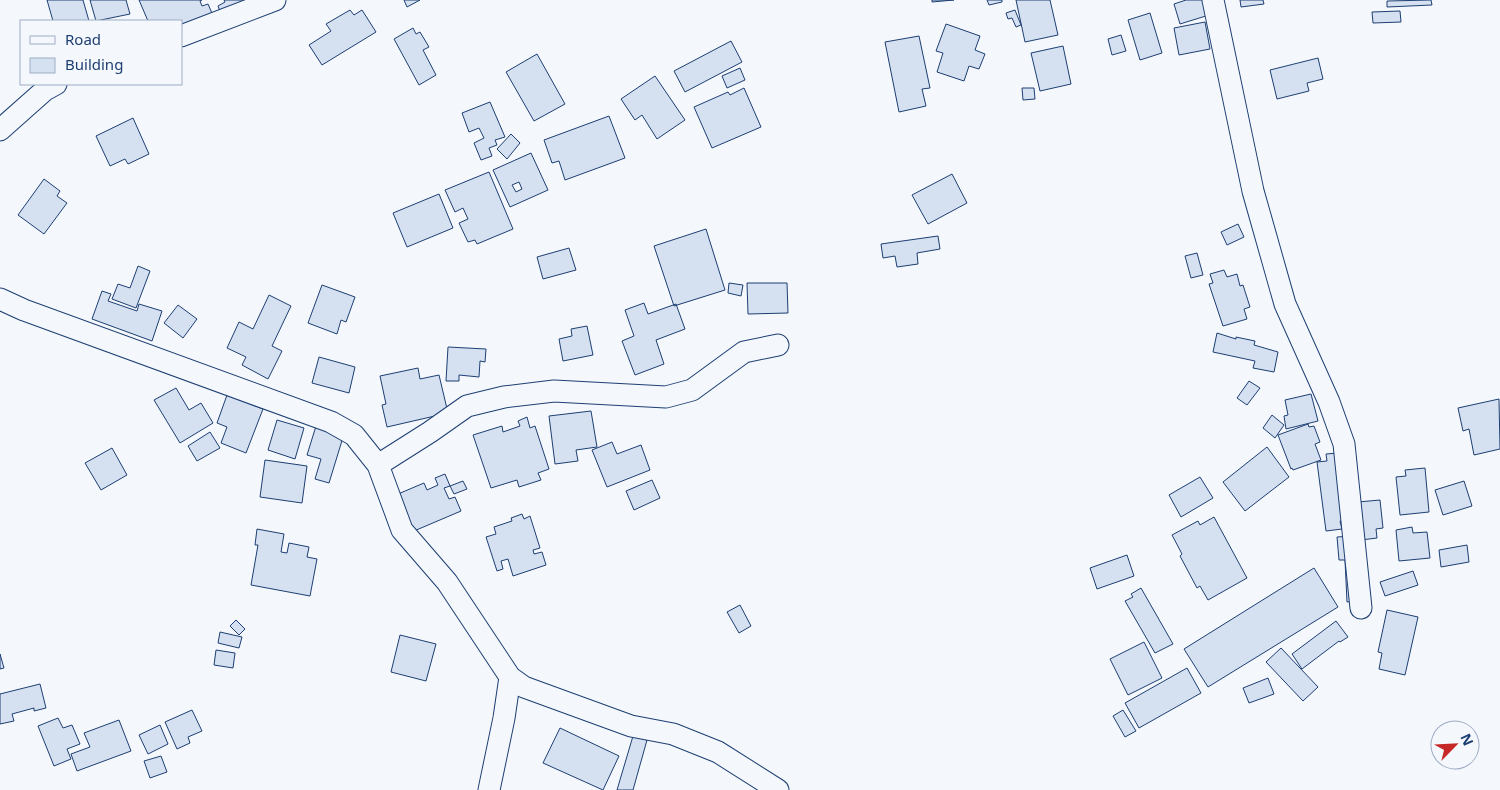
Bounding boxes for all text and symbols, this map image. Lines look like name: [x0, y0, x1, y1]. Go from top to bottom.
legend: [20, 20, 182, 85]
text: Road: [65, 29, 101, 49]
text: Building: [65, 54, 123, 74]
north arrow: [1430, 720, 1480, 770]
text: N: [1456, 730, 1478, 749]

